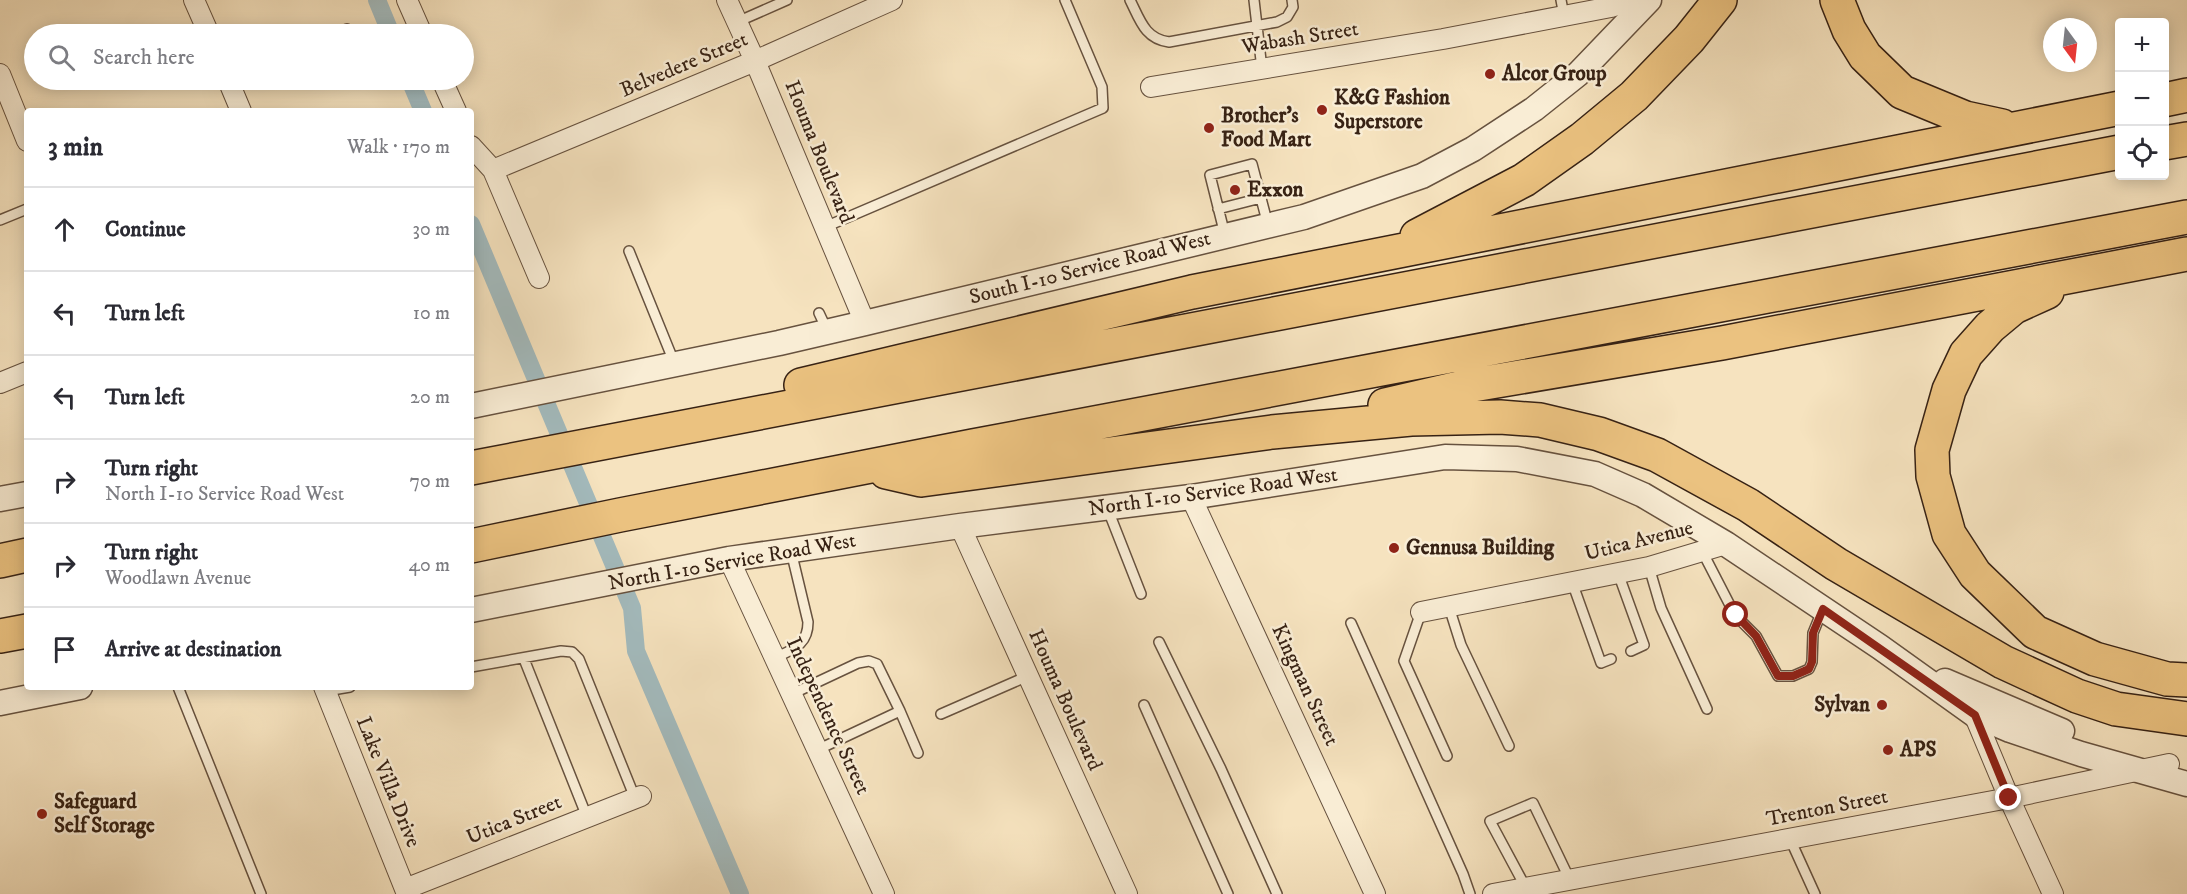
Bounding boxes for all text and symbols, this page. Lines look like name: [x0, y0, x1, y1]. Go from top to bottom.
street label: Wabash Street: [1239, 16, 1361, 60]
north arrow: [2043, 18, 2097, 72]
map controls: [2115, 18, 2169, 180]
button: +: [2115, 18, 2169, 72]
search box: [24, 24, 474, 90]
street label: Belvedere Street: [616, 26, 752, 104]
icon: search: [45, 41, 78, 74]
text: Search here: [93, 44, 195, 71]
place label: Alcor Group: [1501, 61, 1607, 87]
marker: Alcor Group: [1483, 67, 1497, 81]
button: −: [2115, 72, 2169, 126]
street label: Houma Boulevard: [779, 77, 860, 228]
place label: K&G Fashion Superstore: [1334, 85, 1451, 135]
place label: Brother's Food Mart: [1221, 103, 1312, 153]
marker: K&G Fashion Superstore: [1315, 103, 1329, 117]
marker: Brother's Food Mart: [1202, 121, 1216, 135]
button: locate: [2115, 126, 2169, 180]
text: 3 min: [48, 131, 103, 164]
text: Walk · 170 m: [347, 135, 450, 160]
place label: Exxon: [1247, 177, 1305, 203]
marker: Exxon: [1228, 183, 1242, 197]
icon: ahead: [48, 213, 81, 246]
text: Continue: [105, 216, 186, 243]
text: 30 m: [412, 217, 450, 242]
street label: South I-10 Service Road West: [967, 225, 1214, 311]
icon: left: [48, 297, 81, 330]
text: Turn left: [105, 300, 185, 327]
text: 10 m: [413, 301, 450, 326]
icon: left: [48, 381, 81, 414]
text: Turn left: [105, 384, 185, 411]
text: 20 m: [410, 385, 450, 410]
text: Turn right: [105, 455, 198, 482]
street label: North I-10 Service Road West: [1087, 462, 1339, 522]
icon: right: [48, 465, 81, 498]
text: 70 m: [409, 469, 450, 494]
text: North I-10 Service Road West: [105, 482, 344, 507]
street label: Utica Avenue: [1582, 515, 1696, 567]
street label: North I-10 Service Road West: [606, 527, 858, 597]
place label: Gennusa Building: [1406, 535, 1555, 561]
text: Turn right: [105, 539, 198, 566]
marker: Gennusa Building: [1387, 541, 1401, 555]
icon: right: [48, 549, 81, 582]
text: 40 m: [408, 553, 450, 578]
text: Woodlawn Avenue: [105, 566, 251, 591]
route start: [1722, 601, 1748, 627]
street label: Kingman Street: [1265, 620, 1345, 750]
street label: Houma Boulevard: [1022, 625, 1108, 775]
icon: arrive: [48, 633, 81, 666]
street label: Independence Street: [780, 633, 876, 799]
text: Arrive at destination: [105, 636, 282, 663]
place label: Sylvan: [1814, 692, 1871, 718]
marker: Sylvan: [1875, 698, 1889, 712]
street label: Lake Villa Drive: [350, 713, 426, 852]
place label: APS: [1899, 737, 1937, 763]
marker: APS: [1881, 743, 1895, 757]
street label: Trenton Street: [1764, 783, 1890, 833]
route end: [1995, 784, 2021, 810]
place label: Safeguard Self Storage: [54, 789, 155, 839]
street label: Utica Street: [463, 789, 566, 851]
marker: Safeguard Self Storage: [35, 807, 49, 821]

